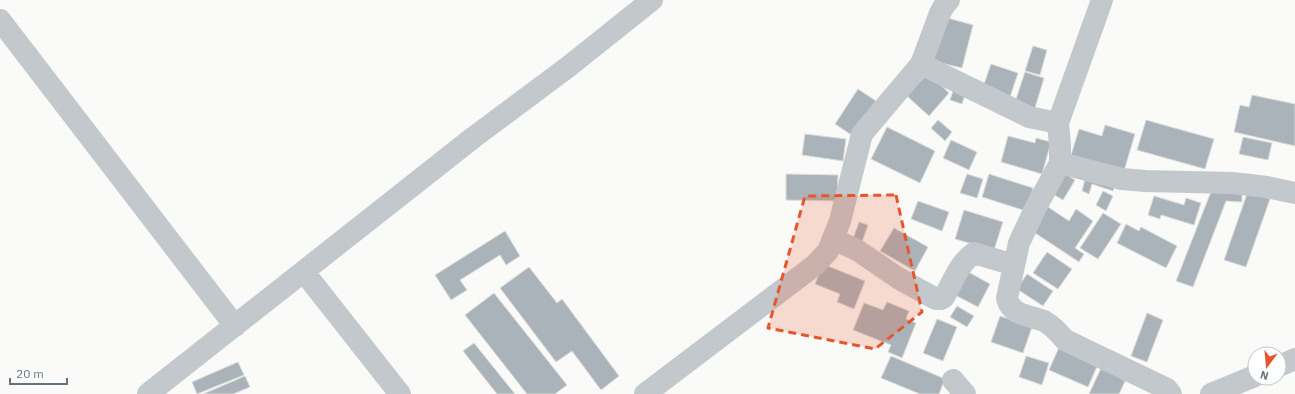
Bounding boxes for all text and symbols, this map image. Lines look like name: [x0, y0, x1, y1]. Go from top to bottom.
north arrow: [1247, 346, 1287, 386]
scale bar: [10, 360, 67, 386]
text: 20 m: [16, 366, 44, 381]
text: N: [1258, 368, 1270, 383]

